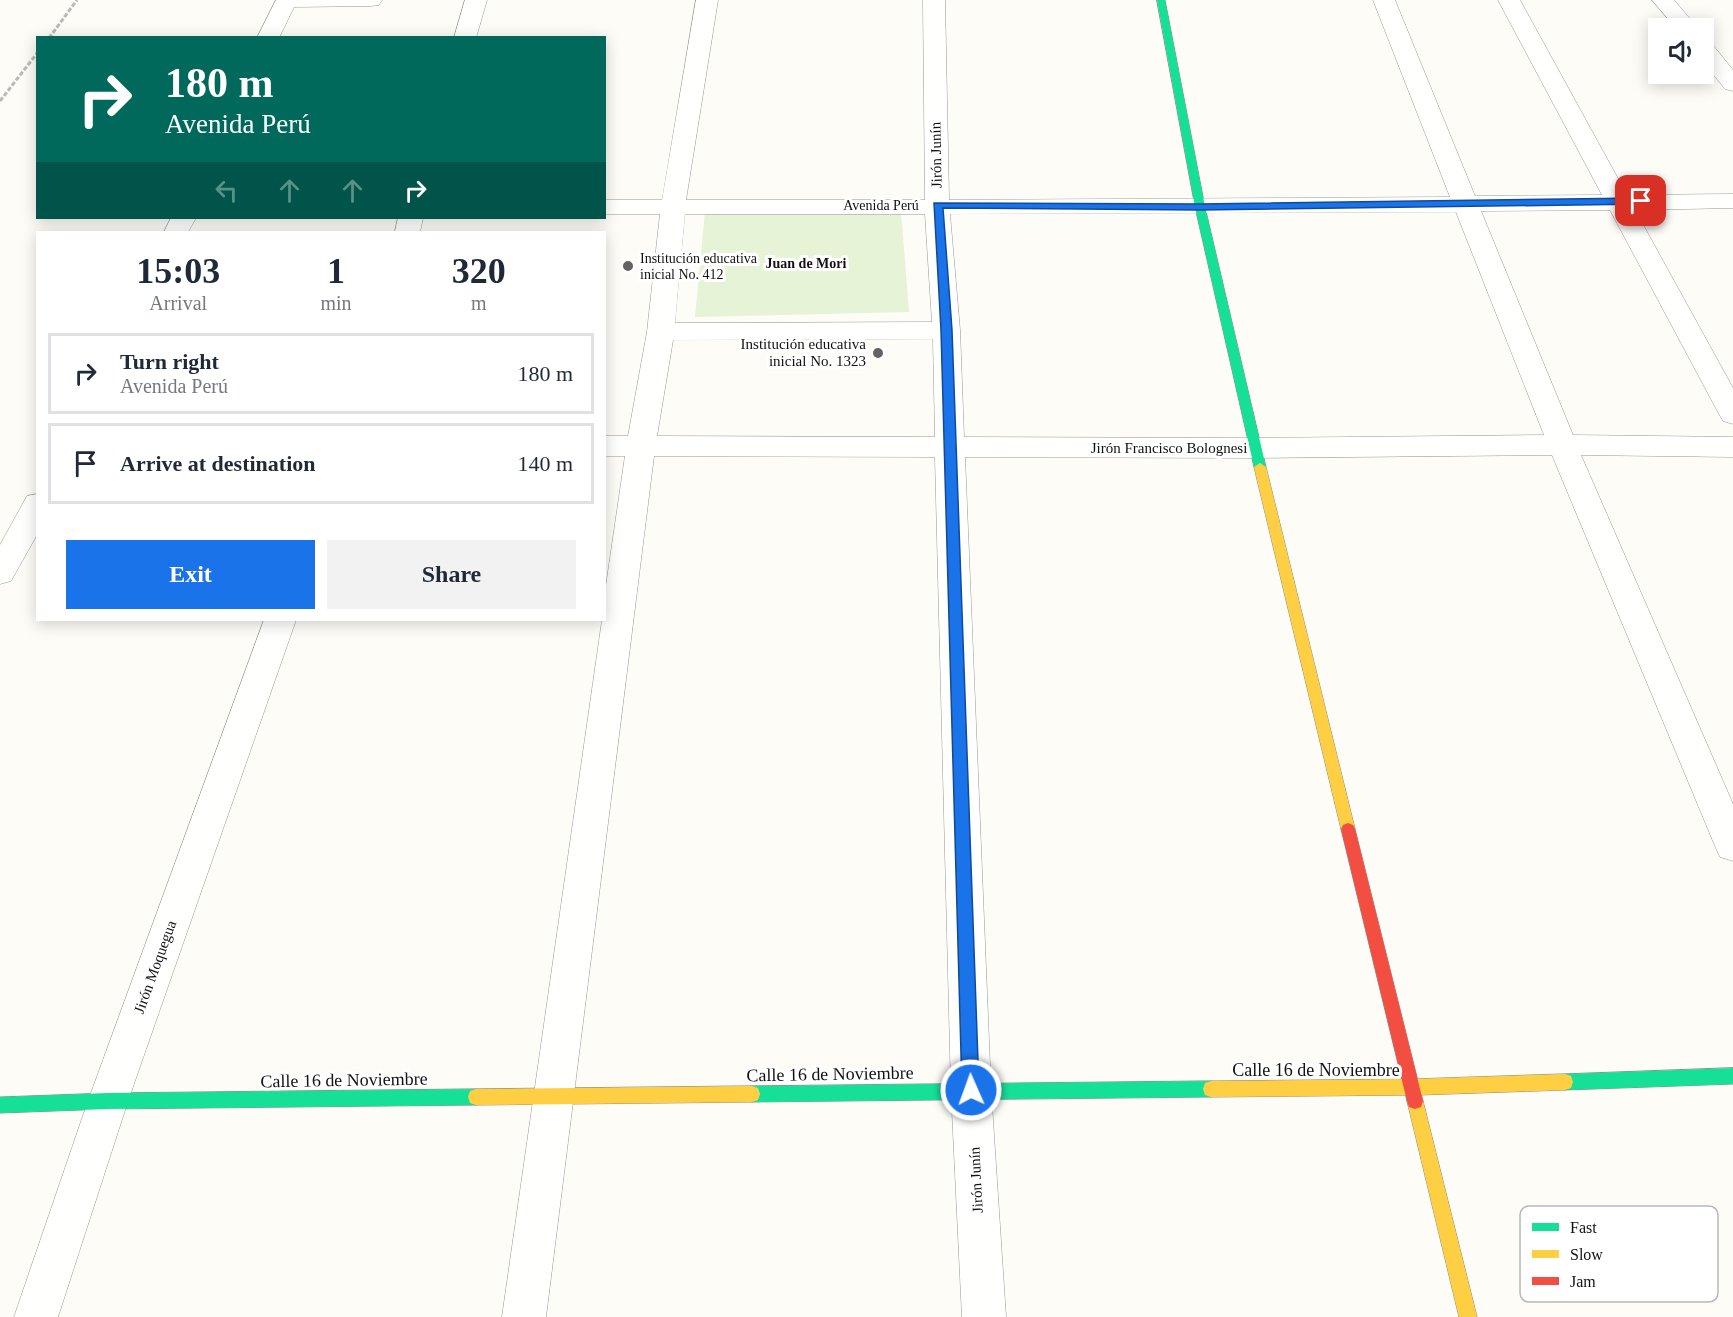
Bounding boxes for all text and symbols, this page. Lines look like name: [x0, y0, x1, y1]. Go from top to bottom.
map controls: [1648, 18, 1714, 84]
button: sound: [1648, 18, 1714, 84]
icon: right: [66, 60, 144, 138]
text: 180 m: [165, 60, 274, 106]
text: Avenida Perú: [165, 109, 311, 139]
street label: Jirón Junín: [927, 121, 945, 188]
icon: left: [210, 174, 243, 207]
icon: ahead: [273, 174, 306, 207]
icon: ahead: [336, 174, 369, 207]
icon: right: [399, 174, 432, 207]
pin: [1615, 175, 1666, 226]
icon: arrive: [1624, 184, 1657, 217]
street label: Avenida Perú: [843, 198, 919, 213]
text: 15:03: [136, 251, 220, 291]
text: 1: [327, 251, 345, 291]
text: 320: [452, 251, 506, 291]
place label: Institución educativa inicial No. 412: [640, 251, 758, 282]
district label: Juan de Mori: [766, 256, 847, 271]
marker: Institución educativa inicial No. 412: [621, 259, 635, 273]
text: Arrival: [149, 292, 207, 314]
text: min: [320, 292, 352, 314]
text: m: [471, 292, 487, 314]
place label: Institución educativa inicial No. 1323: [741, 336, 866, 369]
marker: Institución educativa inicial No. 1323: [871, 346, 885, 360]
text: Turn right: [120, 349, 219, 374]
icon: right: [69, 357, 102, 390]
text: 180 m: [517, 361, 573, 386]
text: Avenida Perú: [120, 375, 228, 397]
street label: Jirón Francisco Bolognesi: [1091, 440, 1247, 456]
icon: arrive: [69, 447, 102, 480]
text: Arrive at destination: [120, 451, 316, 476]
text: 140 m: [517, 451, 573, 476]
button: Exit: [66, 540, 315, 609]
button: Share: [327, 540, 576, 609]
street label: Jirón Moquegua: [131, 918, 179, 1016]
position arrow: [939, 1058, 1003, 1122]
street label: Calle 16 de Noviembre: [1232, 1060, 1400, 1080]
street label: Calle 16 de Noviembre: [746, 1063, 914, 1085]
street label: Calle 16 de Noviembre: [260, 1069, 428, 1091]
street label: Jirón Junín: [966, 1146, 986, 1214]
legend: [1520, 1206, 1718, 1302]
text: Fast: [1570, 1219, 1597, 1236]
text: Slow: [1570, 1246, 1603, 1263]
text: Jam: [1570, 1273, 1596, 1290]

